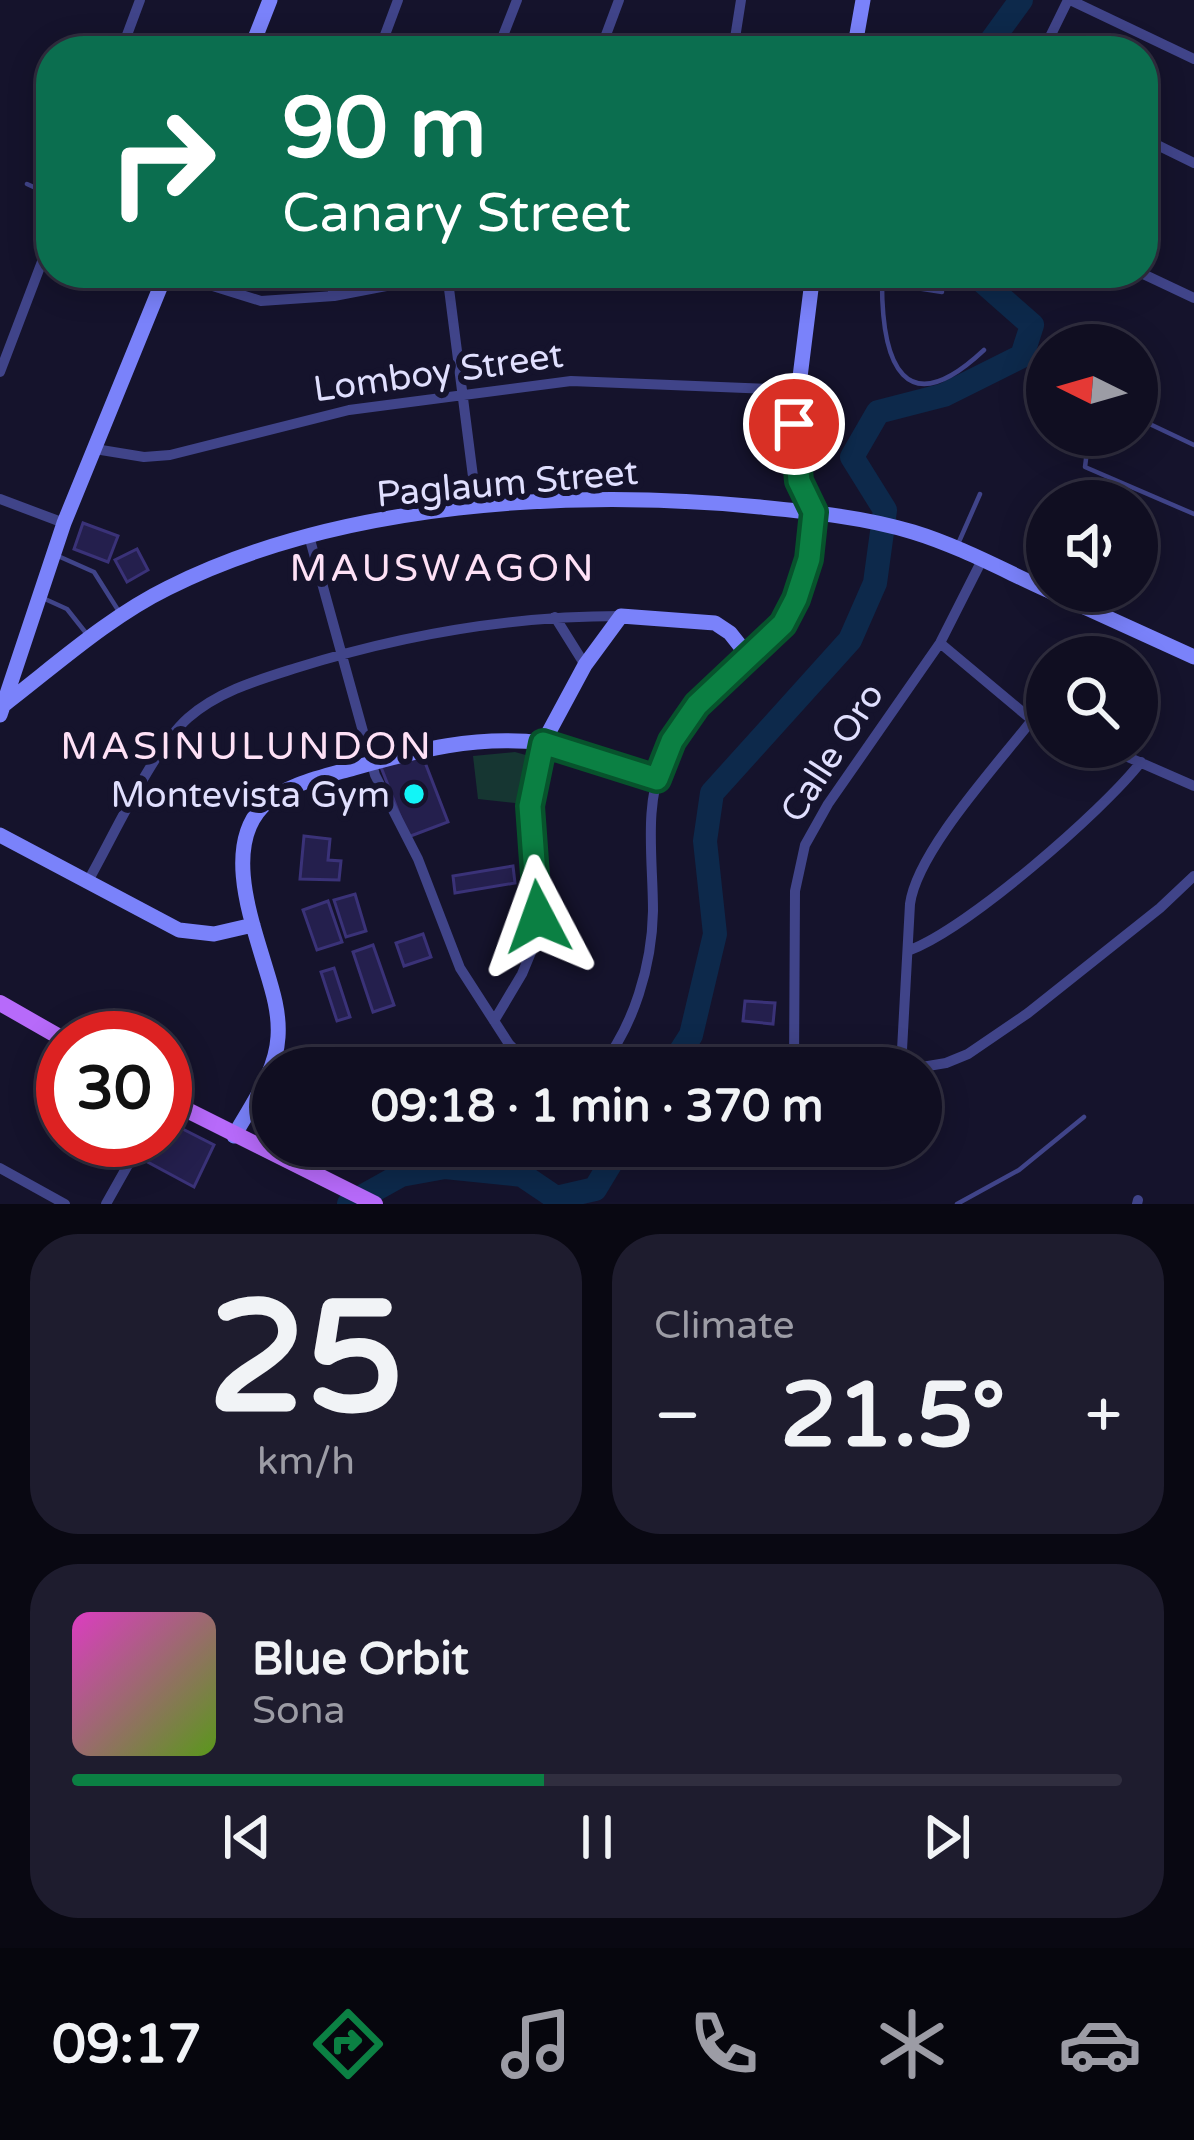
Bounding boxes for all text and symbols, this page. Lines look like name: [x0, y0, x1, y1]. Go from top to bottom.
text: 90 m: [282, 79, 486, 180]
icon: right: [84, 84, 240, 240]
text: Canary Street: [282, 181, 631, 246]
north arrow: [1026, 324, 1158, 456]
map controls: [1026, 324, 1158, 768]
street label: Lomboy Street: [311, 334, 566, 411]
pin: [743, 373, 845, 475]
icon: arrive: [761, 391, 827, 457]
street label: Paglaum Street: [375, 451, 640, 516]
button: sound: [1026, 480, 1158, 612]
district label: MAUSWAGON: [289, 545, 597, 592]
button: search: [1026, 636, 1158, 768]
street label: Calle Oro: [771, 675, 893, 830]
district label: MASINULUNDON: [60, 723, 434, 770]
place label: Montevista Gym: [110, 774, 390, 817]
marker: Montevista Gym: [401, 781, 427, 807]
position arrow: [475, 854, 601, 980]
speed limit sign: 30: [36, 1011, 192, 1167]
text: 09:18 · 1 min · 370 m: [371, 1080, 823, 1134]
text: 25: [208, 1266, 404, 1454]
text: Climate: [654, 1302, 794, 1349]
text: 21.5°: [780, 1362, 1006, 1471]
text: −: [654, 1376, 701, 1456]
text: +: [1085, 1376, 1122, 1456]
text: km/h: [257, 1438, 355, 1485]
text: Blue Orbit: [252, 1633, 469, 1687]
text: Sona: [252, 1687, 345, 1734]
icon: previous: [214, 1804, 280, 1870]
icon: pause: [564, 1804, 630, 1870]
icon: next: [914, 1804, 980, 1870]
icon: directions: [306, 2002, 390, 2086]
icon: music: [494, 2002, 578, 2086]
icon: phone: [682, 2002, 766, 2086]
icon: climate: [870, 2002, 954, 2086]
icon: car: [1058, 2002, 1142, 2086]
text: 09:17: [52, 2012, 202, 2077]

